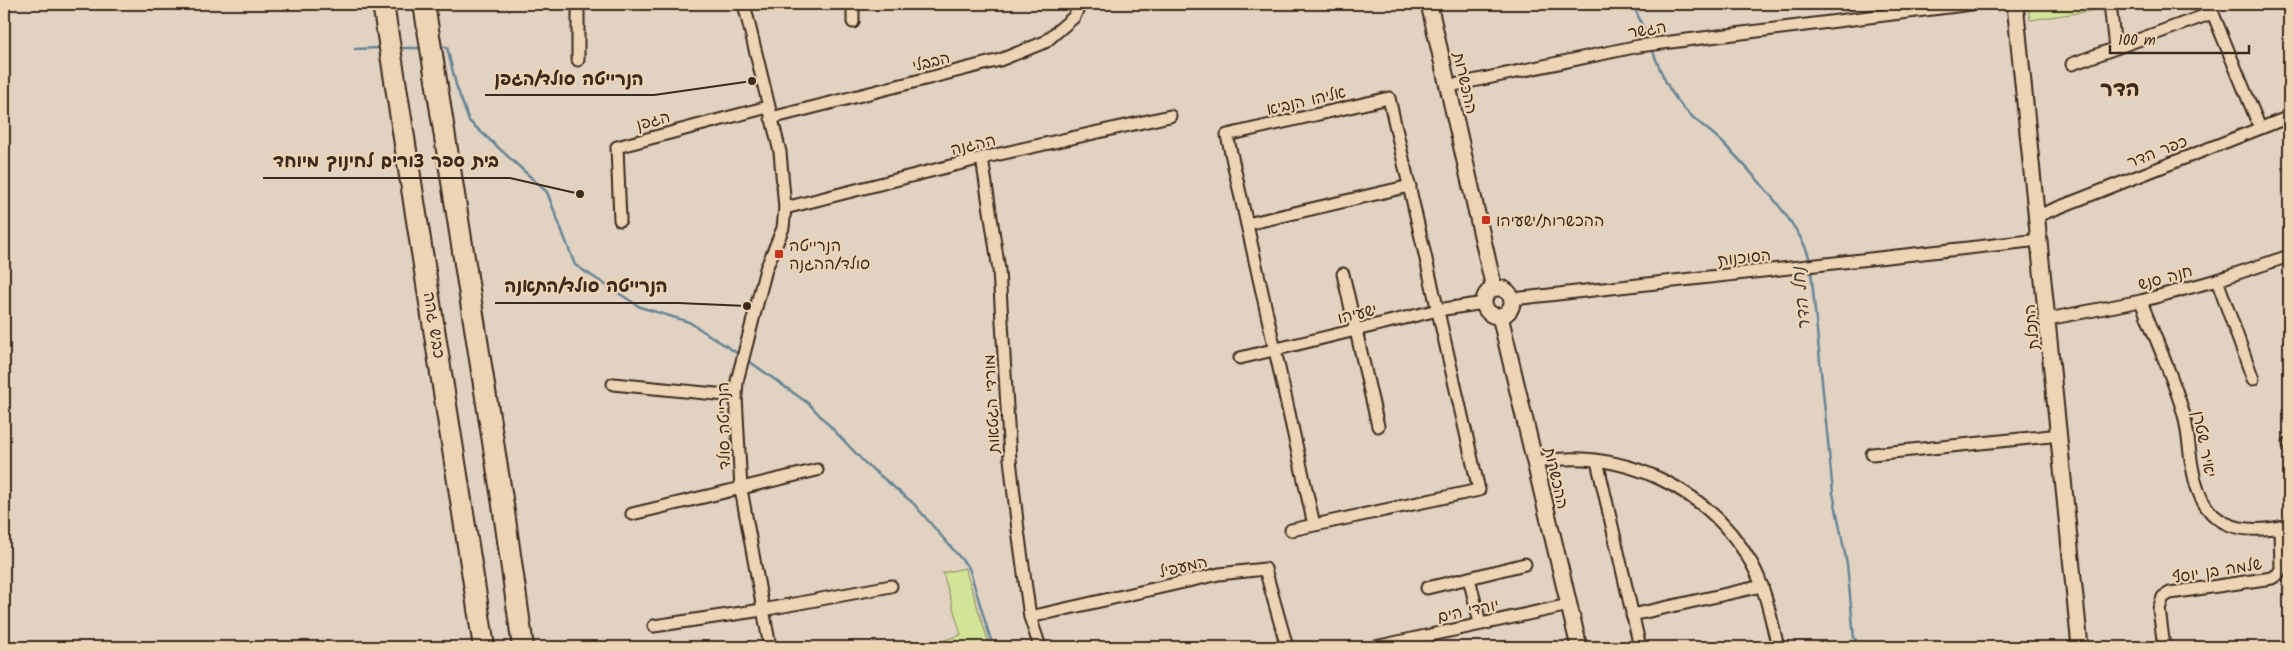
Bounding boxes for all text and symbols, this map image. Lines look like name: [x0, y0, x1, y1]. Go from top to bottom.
street label: הגשר: [1626, 15, 1668, 46]
scale bar: [2110, 22, 2249, 54]
text: 100 m: [2118, 29, 2156, 53]
street label: הבבלי: [910, 46, 953, 79]
street label: ההכשרות: [1445, 49, 1484, 117]
callout: הנרייטה סולד/הגפן: [485, 62, 654, 95]
text: הנרייטה סולד/הגפן: [494, 66, 644, 95]
district label: הדר: [2100, 74, 2140, 107]
street label: אליהו הנביא: [1264, 80, 1348, 123]
street label: הגפן: [634, 105, 673, 138]
street label: ההגנה: [948, 128, 998, 163]
street label: כפר הדר: [2124, 129, 2192, 175]
callout: בית ספר צורים לחינוך מיוחד: [263, 145, 510, 178]
text: בית ספר צורים לחינוך מיוחד: [273, 148, 499, 177]
place label: ההכשרות/ישעיהו: [1496, 209, 1604, 234]
marker: ההכשרות/ישעיהו: [1480, 214, 1492, 226]
place label: הנרייטה סולד/ההגנה: [789, 234, 870, 277]
street label: הסוכנות: [1716, 243, 1772, 274]
marker: הנרייטה סולד/ההגנה: [773, 248, 785, 260]
street label: חנה סנש: [2135, 259, 2196, 298]
water label: נחל הדר: [1785, 264, 1820, 332]
callout: הנרייטה סולד/התאנה: [495, 270, 678, 303]
text: הנרייטה סולד/התאנה: [504, 273, 668, 302]
street label: כביש גהה: [416, 290, 451, 360]
street label: ישעיהו: [1335, 298, 1380, 331]
street label: התכלת: [2018, 303, 2047, 352]
street label: מורדי הגטאות: [977, 354, 1008, 455]
street label: הנרייטה סולד: [711, 382, 738, 470]
street label: יאיר שטרן: [2185, 409, 2222, 480]
street label: ההכשרות: [1536, 444, 1575, 512]
street label: המעפיל: [1156, 550, 1210, 585]
street label: שלמה בן יוסף: [2171, 552, 2264, 591]
street label: יורדי הים: [1435, 593, 1502, 630]

